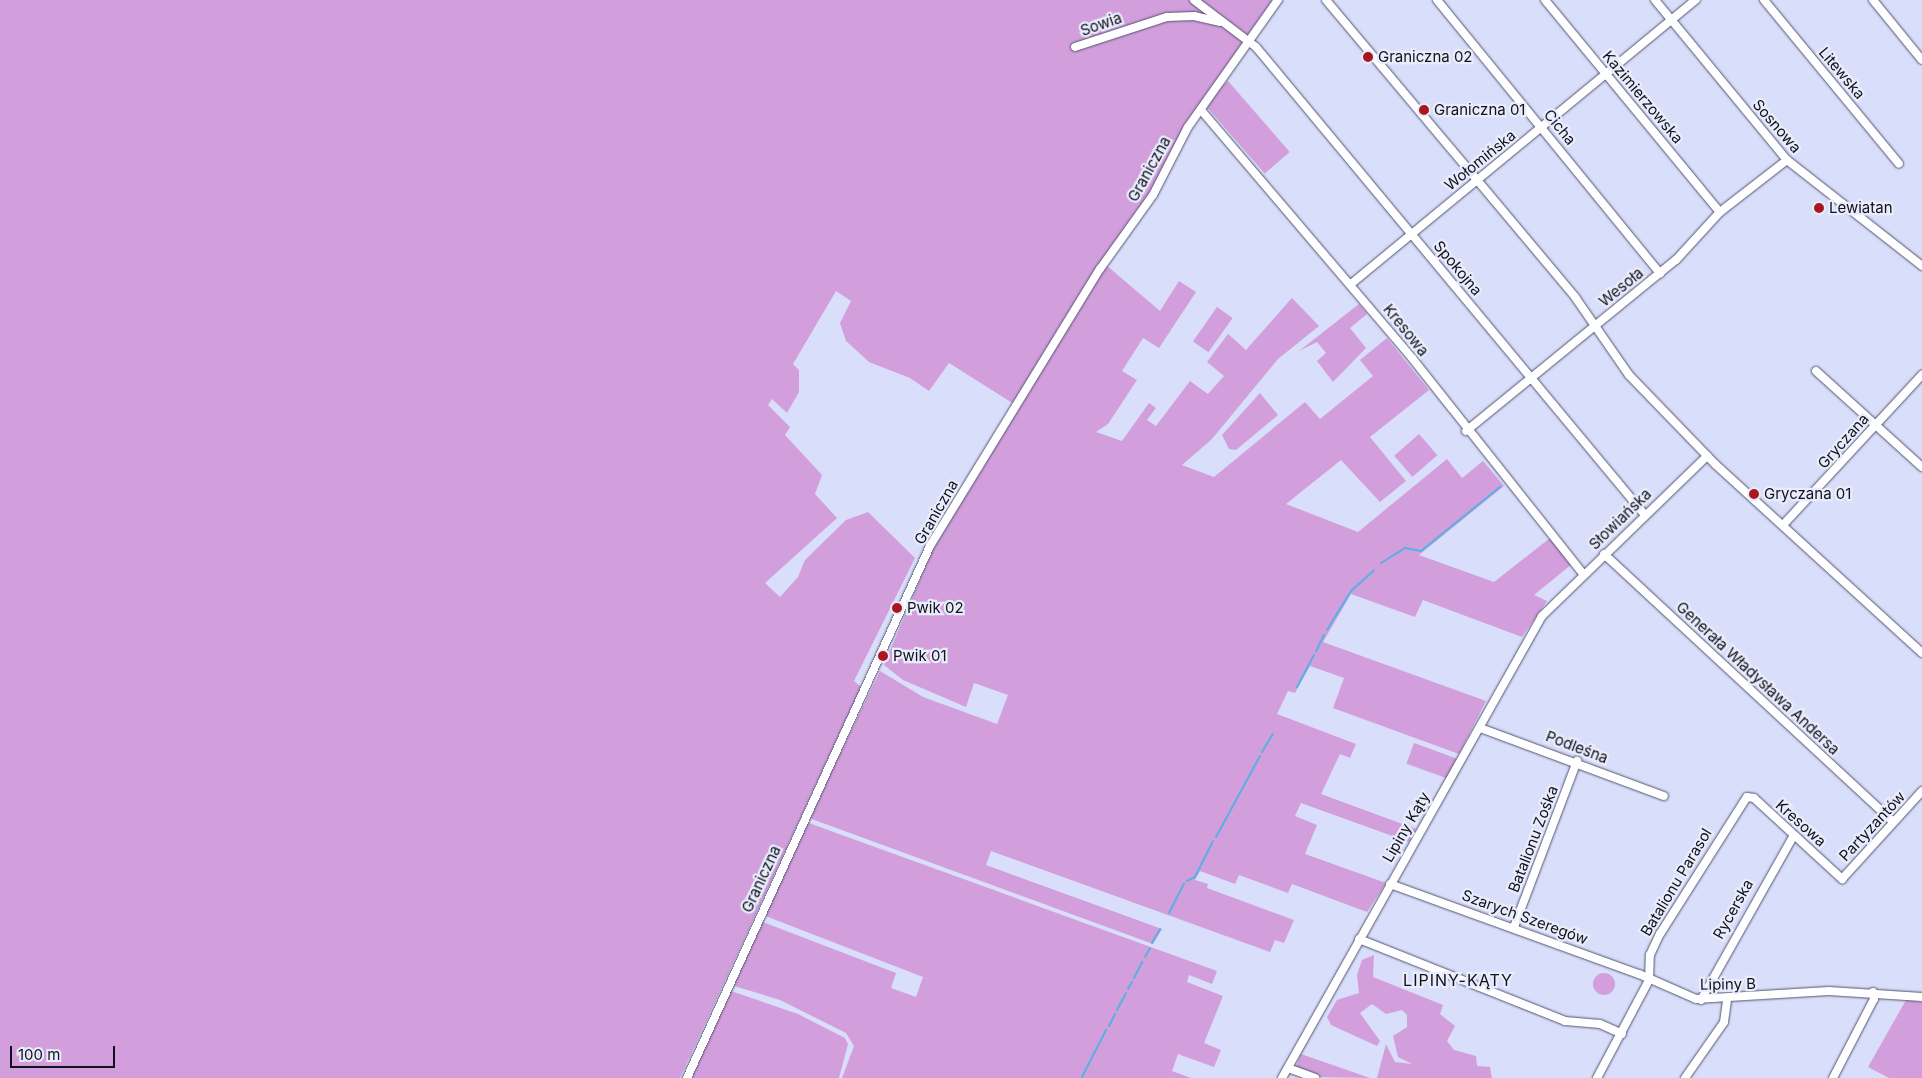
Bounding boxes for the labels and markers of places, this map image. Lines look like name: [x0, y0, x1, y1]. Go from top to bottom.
place label: Graniczna 02: [1378, 48, 1473, 66]
marker: Graniczna 02: [1362, 51, 1374, 63]
place label: Graniczna 01: [1434, 101, 1525, 119]
marker: Graniczna 01: [1418, 104, 1430, 116]
place label: Lewiatan: [1829, 199, 1893, 217]
marker: Lewiatan: [1813, 202, 1825, 214]
place label: Gryczana 01: [1764, 485, 1851, 503]
marker: Gryczana 01: [1748, 488, 1760, 500]
place label: Pwik 02: [907, 599, 964, 617]
marker: Pwik 02: [891, 602, 903, 614]
place label: Pwik 01: [893, 647, 947, 665]
marker: Pwik 01: [877, 650, 889, 662]

